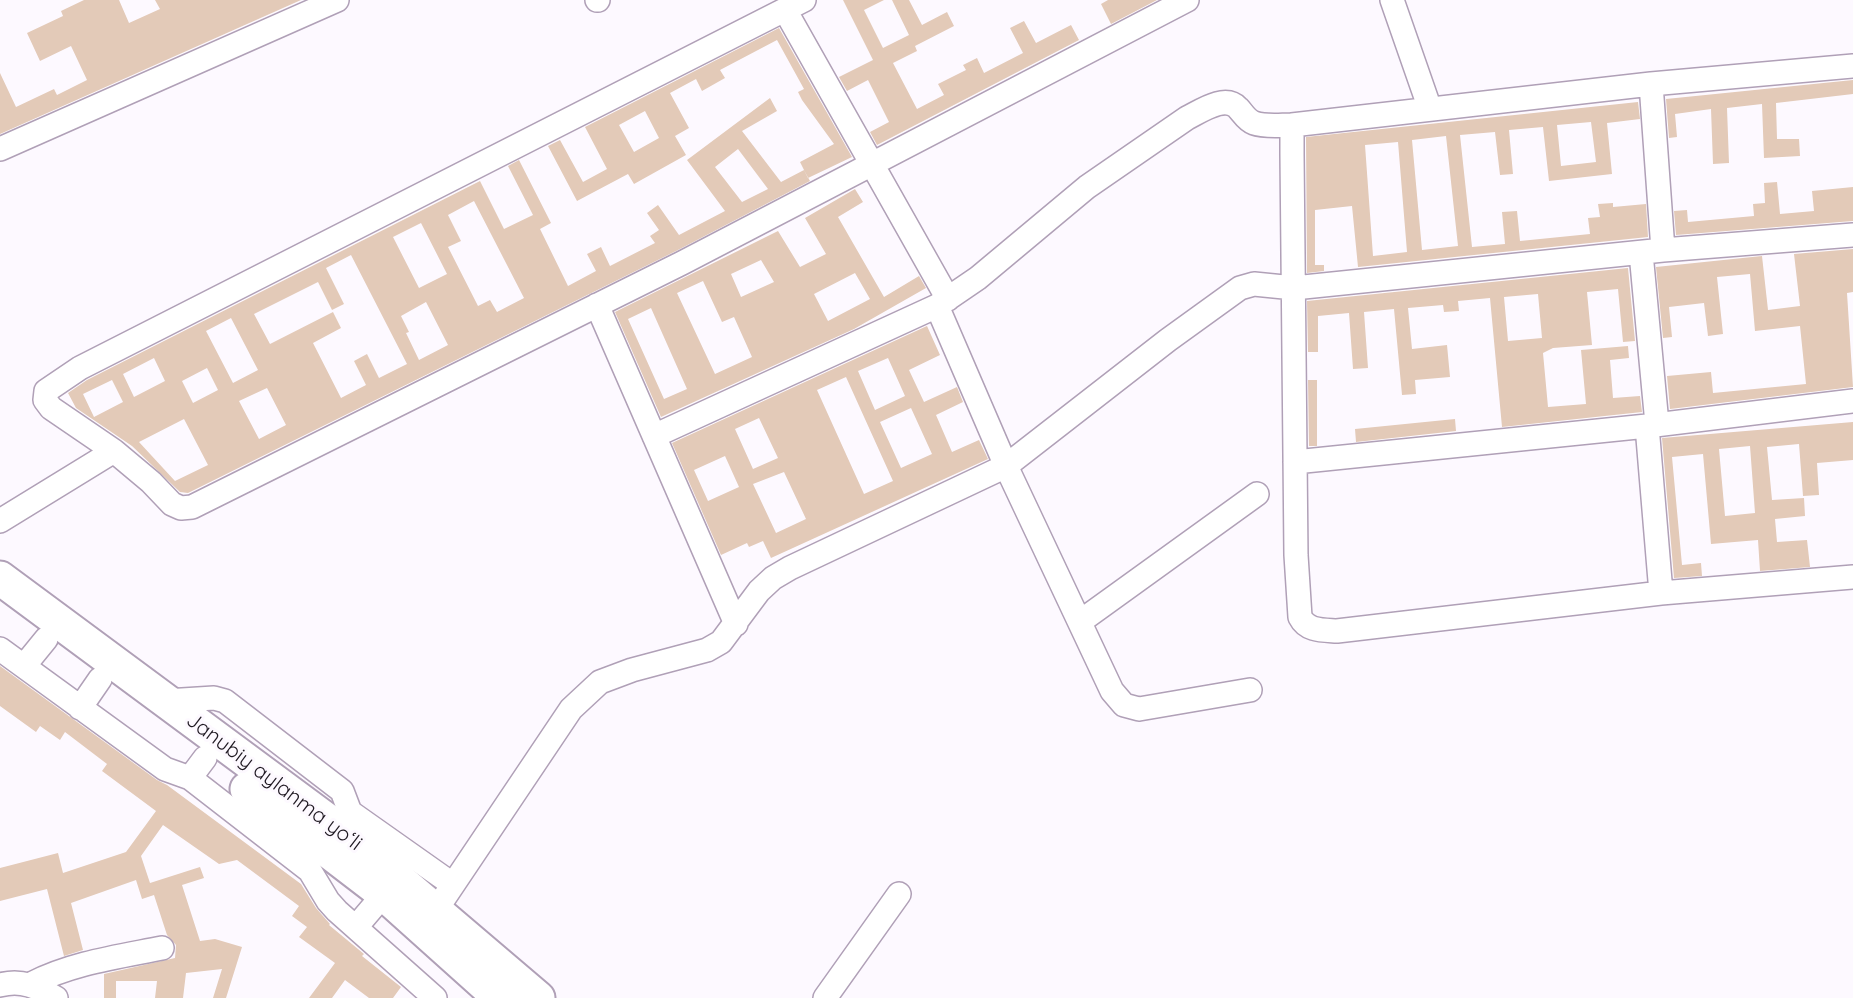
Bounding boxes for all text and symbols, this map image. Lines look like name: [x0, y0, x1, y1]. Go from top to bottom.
street label: Janubiy aylanma yoʻli: [181, 708, 367, 856]

